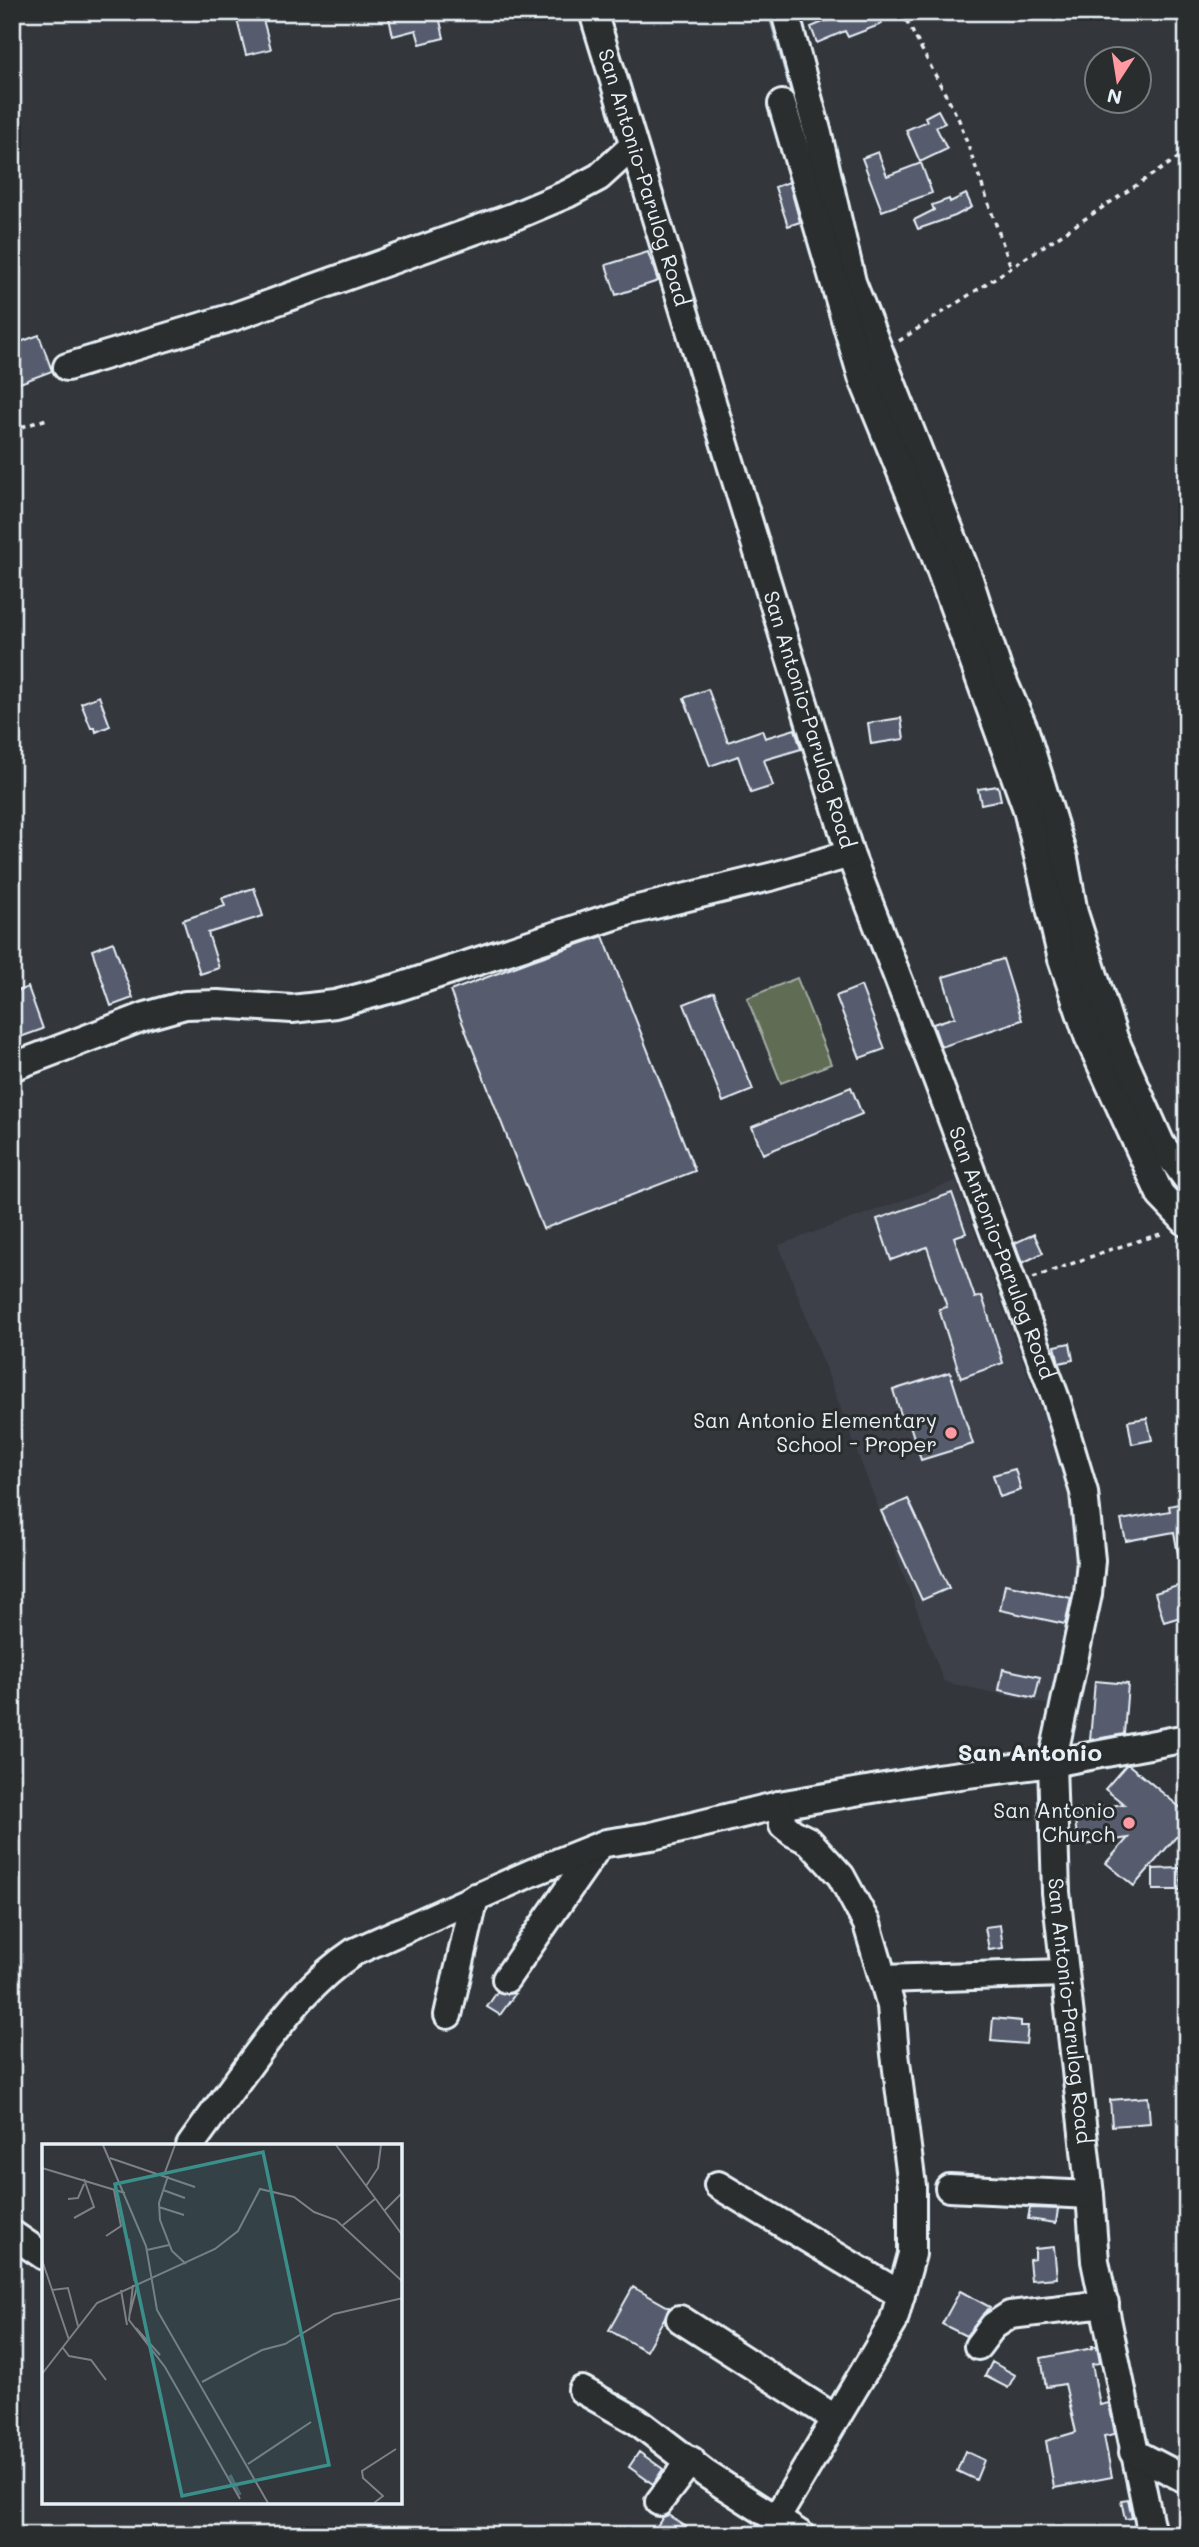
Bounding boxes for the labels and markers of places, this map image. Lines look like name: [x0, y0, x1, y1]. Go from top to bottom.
place label: San Antonio Elementary School - Proper: [693, 1406, 937, 1457]
marker: San Antonio Elementary School - Proper: [943, 1425, 959, 1441]
place label: San Antonio Church: [993, 1796, 1115, 1847]
marker: San Antonio Church: [1121, 1815, 1137, 1831]

